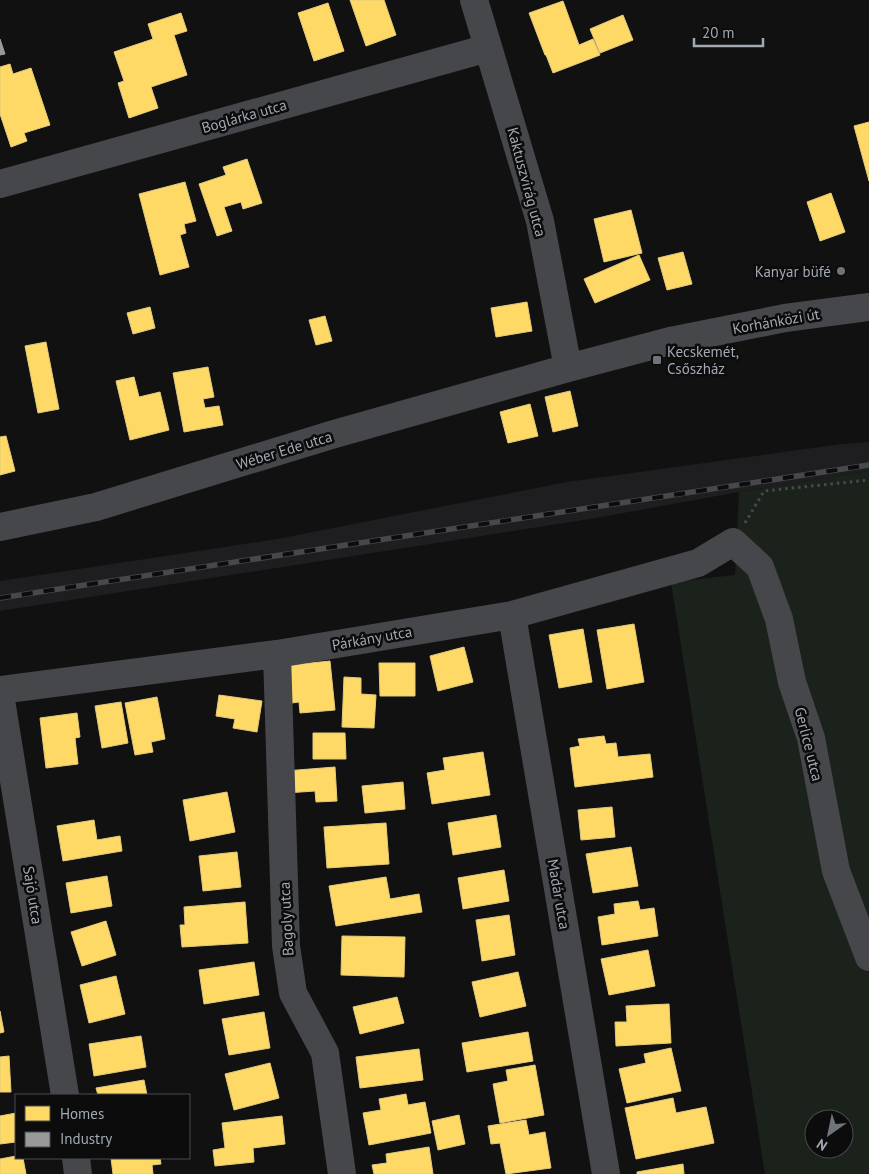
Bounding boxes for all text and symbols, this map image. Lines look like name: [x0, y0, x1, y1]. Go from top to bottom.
scale bar: [694, 15, 763, 47]
text: 20 m: [702, 23, 735, 42]
street label: Boglárka utca: [199, 95, 289, 137]
street label: Kaktuszvirág utca: [503, 125, 551, 239]
place label: Kanyar büfé: [755, 262, 831, 281]
marker: Kanyar büfé: [835, 265, 847, 277]
street label: Korhánközi út: [731, 304, 821, 338]
place label: Kecskemét, Csőszház: [667, 342, 739, 378]
marker: Kecskemét, Csőszház: [651, 354, 663, 366]
street label: Wéber Ede utca: [234, 426, 334, 474]
street label: Párkány utca: [331, 622, 413, 654]
street label: Gerlice utca: [791, 705, 827, 783]
street label: Madár utca: [543, 857, 575, 931]
street label: Sajó utca: [19, 865, 47, 925]
street label: Bagoly utca: [275, 881, 297, 957]
legend: [15, 1094, 190, 1159]
text: Homes: [60, 1104, 104, 1123]
north arrow: [804, 1109, 854, 1159]
text: Industry: [60, 1129, 112, 1148]
text: N: [813, 1135, 831, 1155]

